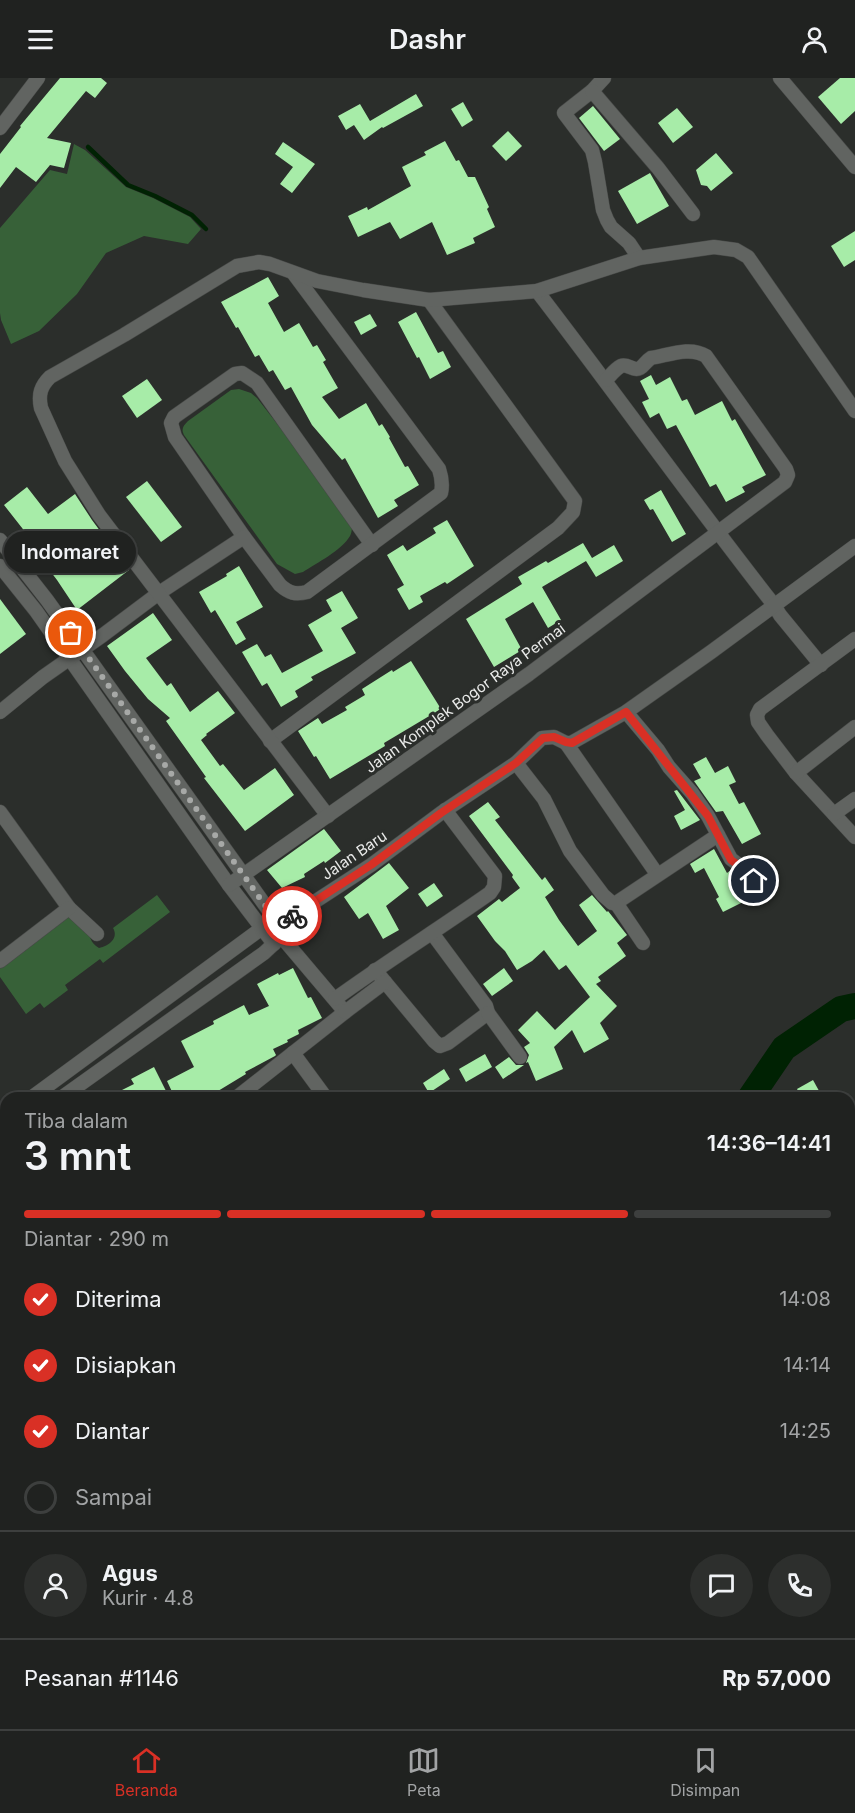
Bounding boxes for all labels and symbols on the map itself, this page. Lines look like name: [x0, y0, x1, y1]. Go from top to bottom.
callout: Indomaret: [5, 531, 137, 573]
pin: [45, 607, 96, 658]
street label: Jalan Komplek Bogor Raya Permai: [361, 619, 569, 777]
street label: Jalan Baru: [318, 826, 390, 884]
pin: [728, 855, 779, 906]
courier: [262, 886, 322, 946]

